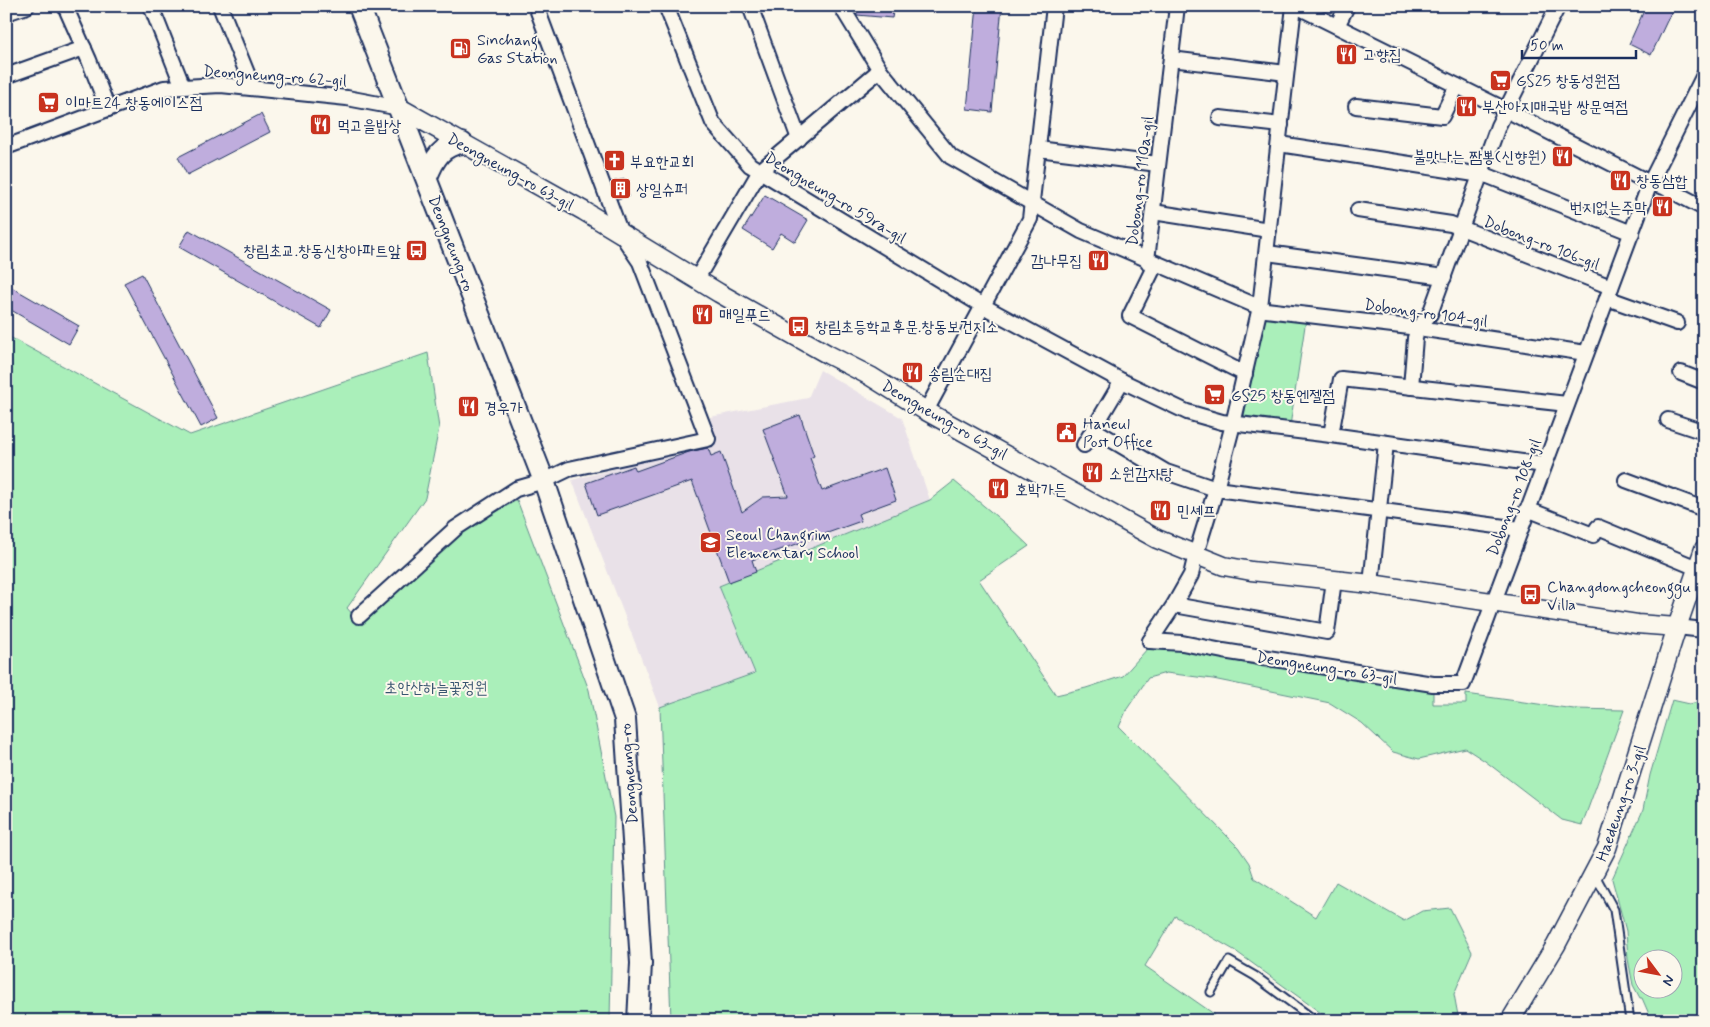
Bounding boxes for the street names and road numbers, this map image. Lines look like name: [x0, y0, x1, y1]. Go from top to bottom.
street label: Deongneung-ro 62-gil: [202, 61, 347, 93]
street label: Dobong-ro 110a-gil: [1122, 115, 1159, 247]
street label: Deongneung-ro 63-gil: [443, 129, 578, 217]
street label: Deongneung-ro 59ra-gil: [760, 148, 910, 250]
street label: Deongneung-ro: [422, 193, 479, 295]
street label: Dobong-ro 106-gil: [1480, 212, 1603, 275]
street label: Dobong-ro 104-gil: [1363, 294, 1489, 333]
street label: Deongneung-ro 63-gil: [877, 376, 1011, 466]
street label: Dobong-ro 108-gil: [1482, 436, 1546, 559]
street label: Deongneung-ro 63-gil: [1255, 647, 1399, 691]
street label: Deongneung-ro: [615, 722, 644, 825]
street label: Haedeung-ro 3-gil: [1592, 742, 1651, 864]

